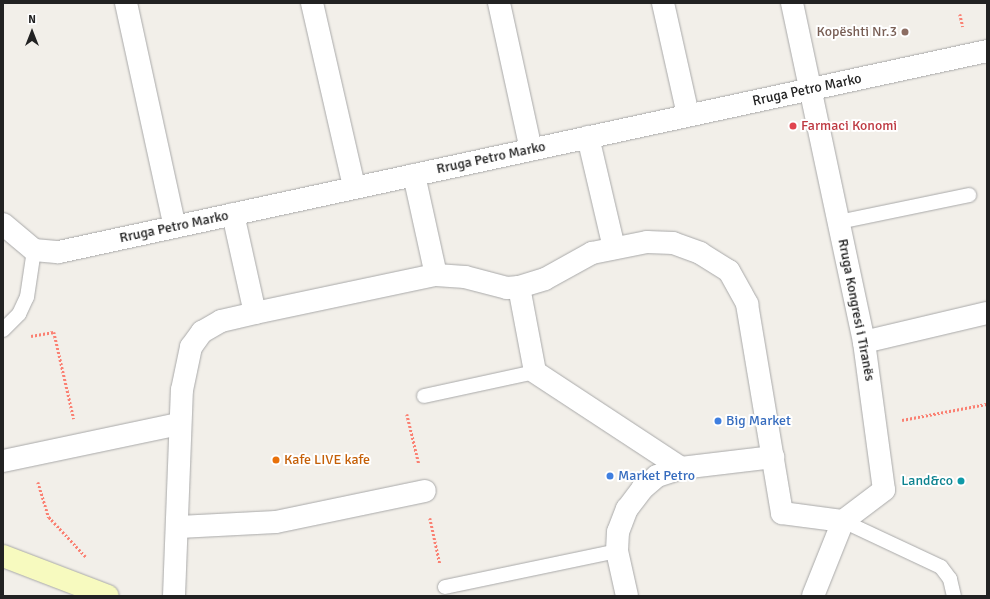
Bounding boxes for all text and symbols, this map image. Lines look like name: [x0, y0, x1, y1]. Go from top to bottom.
north arrow: [12, 12, 52, 52]
text: N: [28, 13, 36, 26]
place label: Kopështi Nr.3: [817, 24, 897, 40]
marker: Kopështi Nr.3: [900, 27, 910, 37]
street label: Rruga Petro Marko: [751, 70, 863, 110]
place label: Farmaci Konomi: [801, 118, 897, 134]
marker: Farmaci Konomi: [788, 121, 798, 131]
street label: Rruga Petro Marko: [435, 138, 547, 178]
street label: Rruga Petro Marko: [118, 207, 230, 247]
street label: Rruga Kongresi i Tiranës: [834, 237, 878, 383]
place label: Big Market: [726, 413, 791, 429]
marker: Big Market: [713, 416, 723, 426]
place label: Kafe LIVE kafe: [284, 452, 370, 468]
marker: Kafe LIVE kafe: [271, 455, 281, 465]
place label: Market Petro: [618, 468, 695, 484]
marker: Market Petro: [605, 471, 615, 481]
place label: Land&co: [901, 473, 953, 489]
marker: Land&co: [956, 476, 966, 486]

